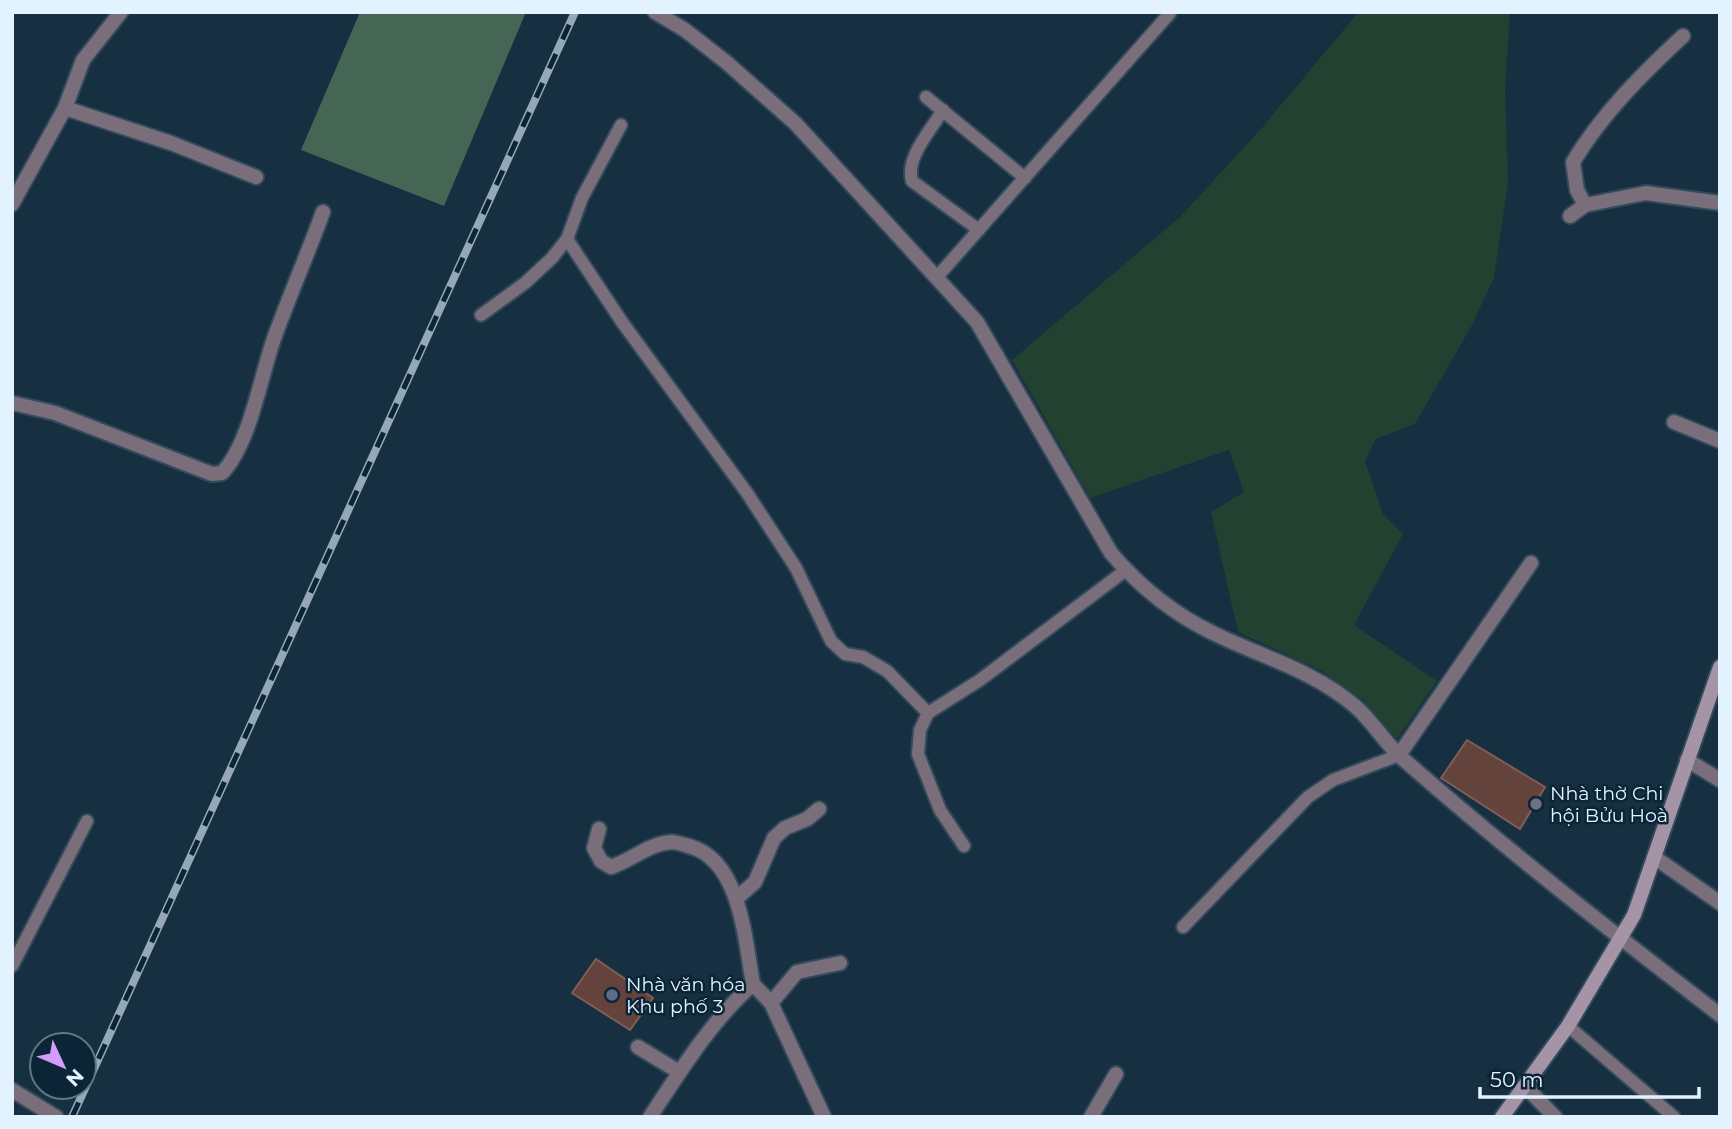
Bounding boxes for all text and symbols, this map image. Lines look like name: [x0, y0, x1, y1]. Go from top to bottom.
place label: Nhà thờ Chi hội Bửu Hoà: [1550, 782, 1668, 827]
marker: Nhà thờ Chi hội Bửu Hoà: [1528, 796, 1544, 812]
place label: Nhà văn hóa Khu phố 3: [626, 973, 745, 1018]
marker: Nhà văn hóa Khu phố 3: [604, 987, 620, 1003]
north arrow: [28, 1031, 98, 1101]
scale bar: [1480, 1056, 1699, 1100]
text: N: [61, 1064, 88, 1091]
text: 50 m: [1490, 1067, 1544, 1092]

